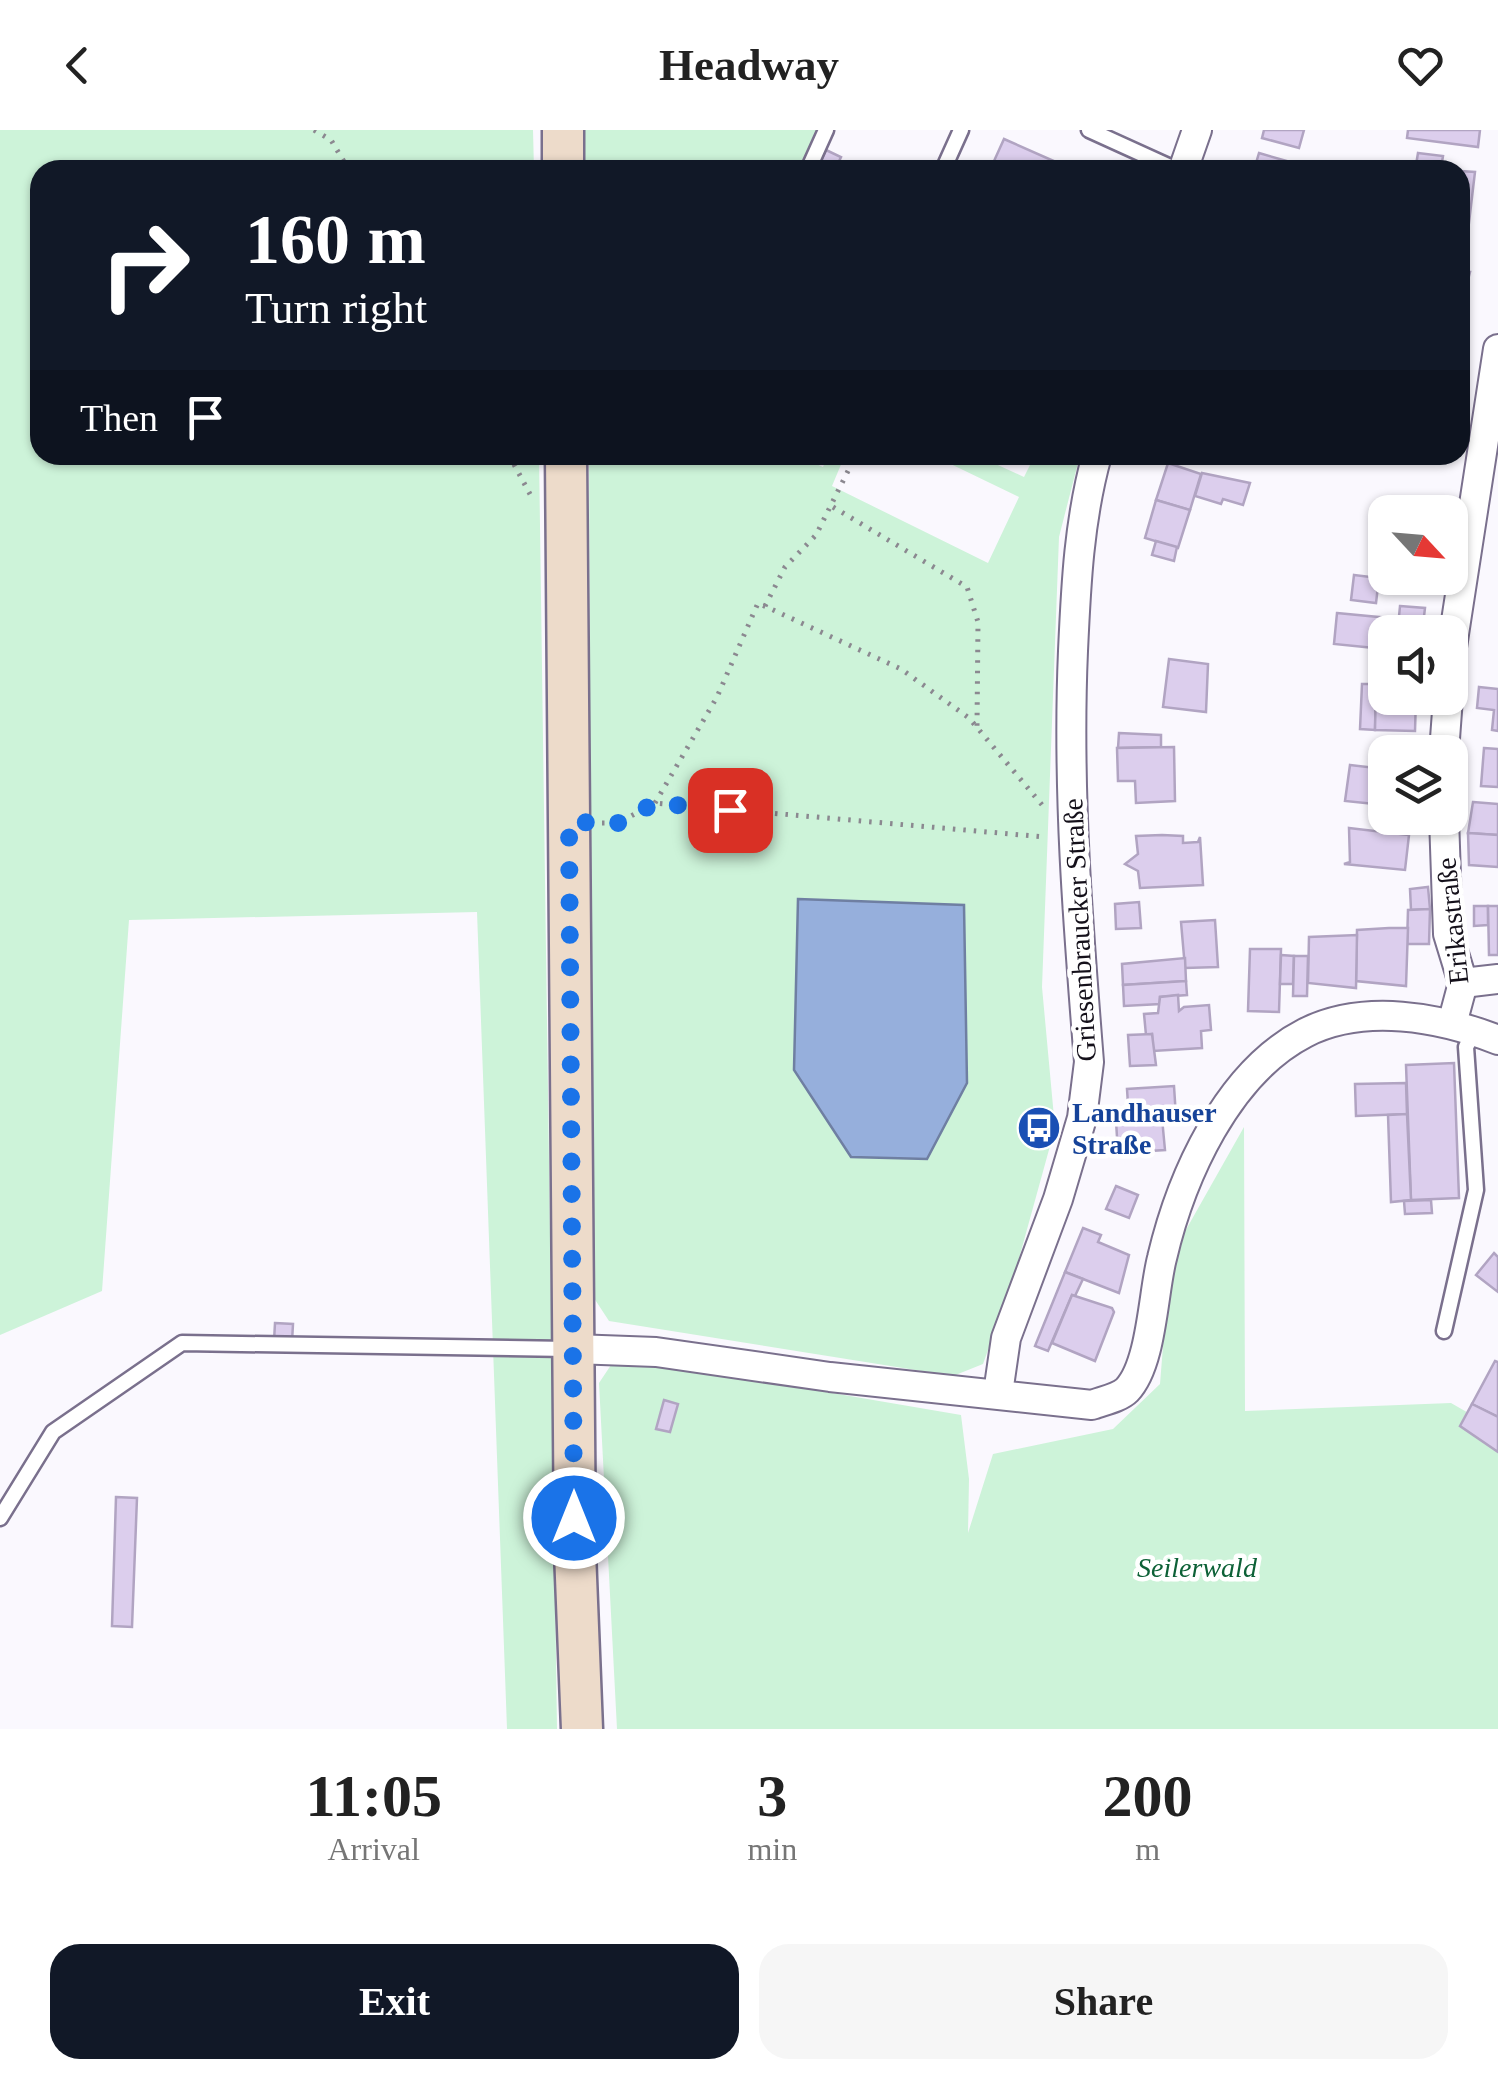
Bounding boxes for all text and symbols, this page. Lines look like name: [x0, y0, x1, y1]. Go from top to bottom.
icon: back: [50, 38, 105, 93]
icon: heart: [1393, 38, 1448, 93]
text: Headway: [659, 40, 839, 90]
icon: right: [80, 200, 210, 330]
text: 160 m: [245, 201, 426, 278]
text: Turn right: [245, 283, 427, 333]
icon: arrive: [178, 390, 233, 445]
text: Then: [80, 397, 158, 439]
north arrow: [1368, 495, 1468, 595]
map controls: [1368, 495, 1468, 835]
button: sound: [1368, 615, 1468, 715]
button: layers: [1368, 735, 1468, 835]
pin: [688, 768, 773, 853]
icon: arrive: [703, 783, 758, 838]
street label: Griesenbraucker Straße: [1057, 798, 1102, 1062]
street label: Erikastraße: [1430, 856, 1475, 986]
place label: Landhauser Straße: [1072, 1097, 1217, 1160]
bus stop icon: Landhauser Straße: [1016, 1105, 1062, 1151]
position arrow: [522, 1466, 626, 1570]
park label: Seilerwald: [1137, 1552, 1258, 1583]
text: 11:05: [305, 1763, 442, 1829]
text: 3: [757, 1763, 787, 1829]
text: 200: [1103, 1763, 1193, 1829]
text: Arrival: [328, 1831, 420, 1867]
text: min: [747, 1831, 797, 1867]
text: m: [1135, 1831, 1160, 1867]
button: Exit: [50, 1944, 739, 2059]
button: Share: [759, 1944, 1448, 2059]

